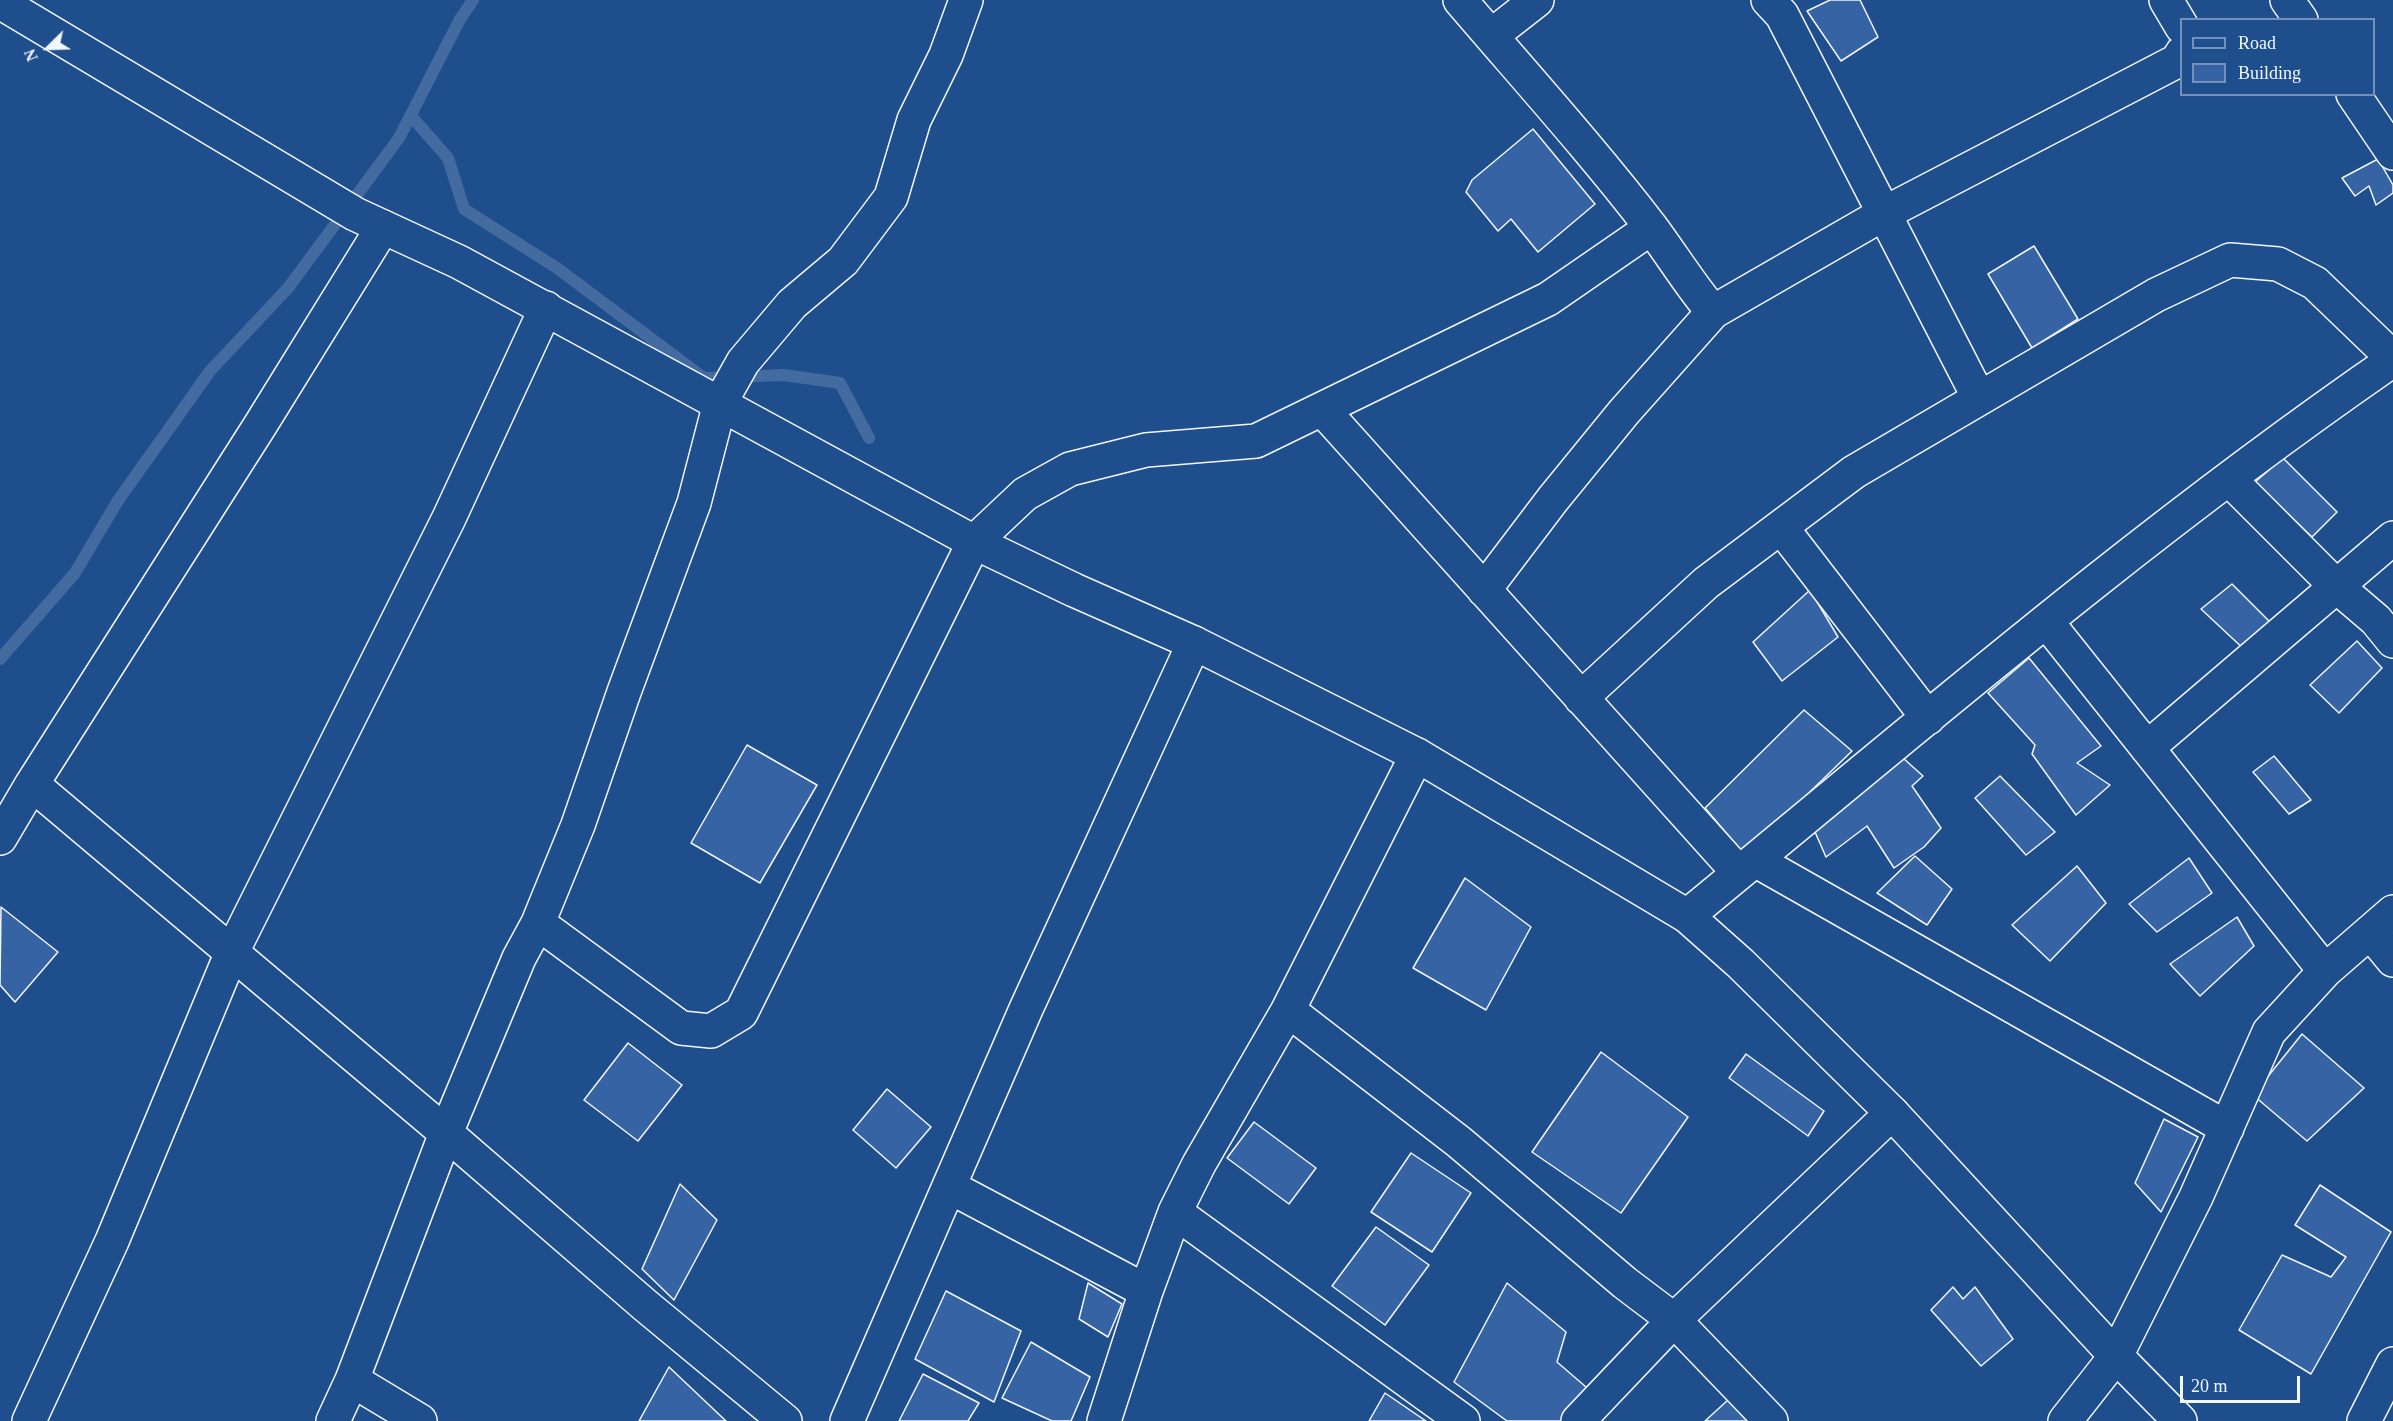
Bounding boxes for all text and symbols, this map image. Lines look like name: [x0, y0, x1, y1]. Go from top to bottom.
north arrow: [18, 18, 78, 78]
legend: [2180, 18, 2375, 96]
text: Road: [2238, 33, 2276, 53]
text: N: [21, 47, 41, 64]
text: Building: [2238, 63, 2301, 83]
scale bar: [2183, 1364, 2303, 1402]
text: 20 m: [2191, 1376, 2228, 1396]

